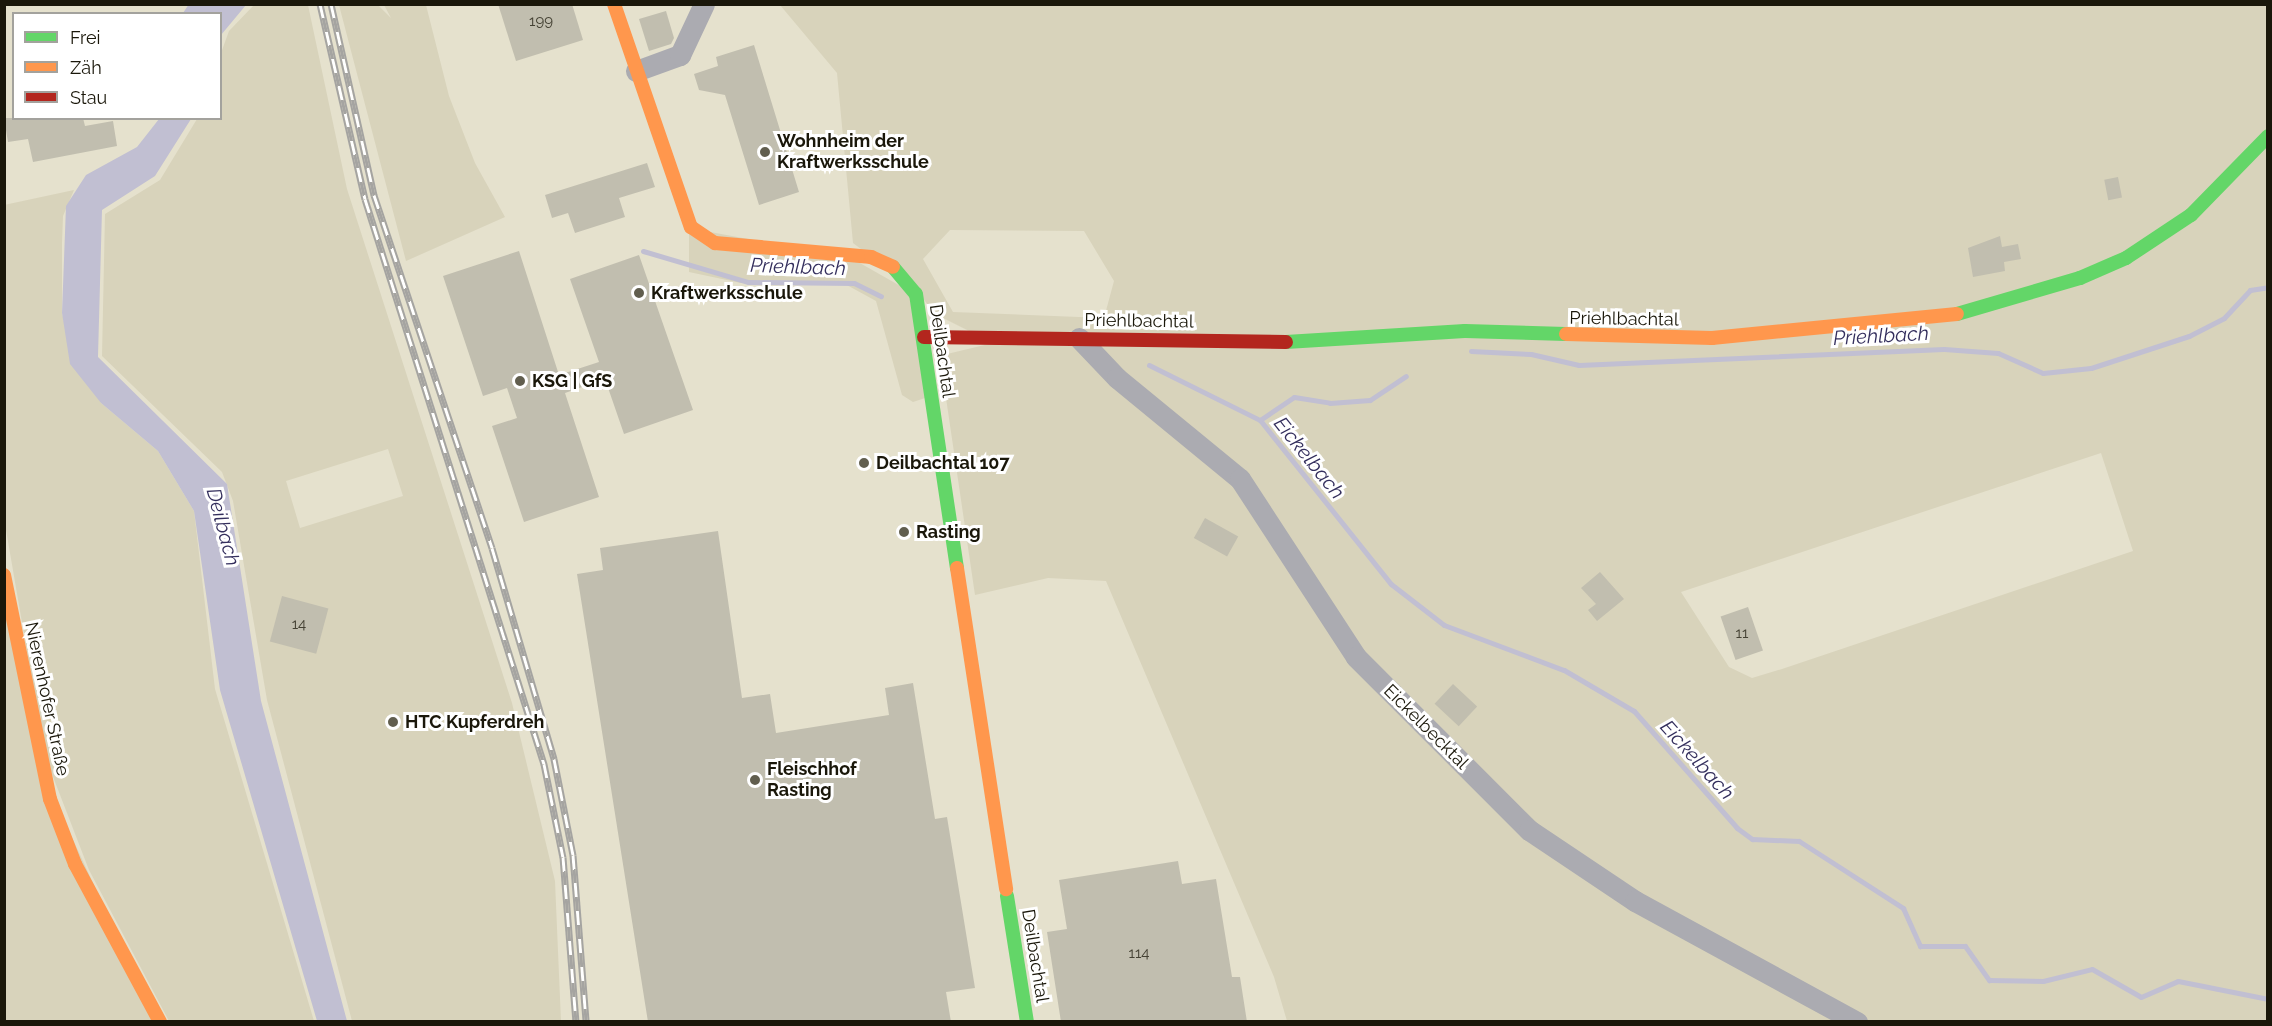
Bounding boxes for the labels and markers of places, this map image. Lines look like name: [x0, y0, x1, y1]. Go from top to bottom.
place label: Wohnheim der Kraftwerksschule: [777, 131, 929, 174]
marker: Wohnheim der Kraftwerksschule: [758, 145, 772, 159]
place label: Kraftwerksschule: [651, 282, 803, 304]
marker: Kraftwerksschule: [632, 286, 646, 300]
place label: KSG | GfS: [532, 370, 612, 392]
marker: KSG | GfS: [513, 374, 527, 388]
place label: Deilbachtal 107: [876, 452, 1010, 474]
marker: Deilbachtal 107: [857, 456, 871, 470]
place label: Rasting: [916, 521, 981, 543]
marker: Rasting: [897, 525, 911, 539]
place label: HTC Kupferdreh: [405, 711, 544, 733]
marker: HTC Kupferdreh: [386, 715, 400, 729]
place label: Fleischhof Rasting: [767, 759, 857, 802]
marker: Fleischhof Rasting: [748, 773, 762, 787]

